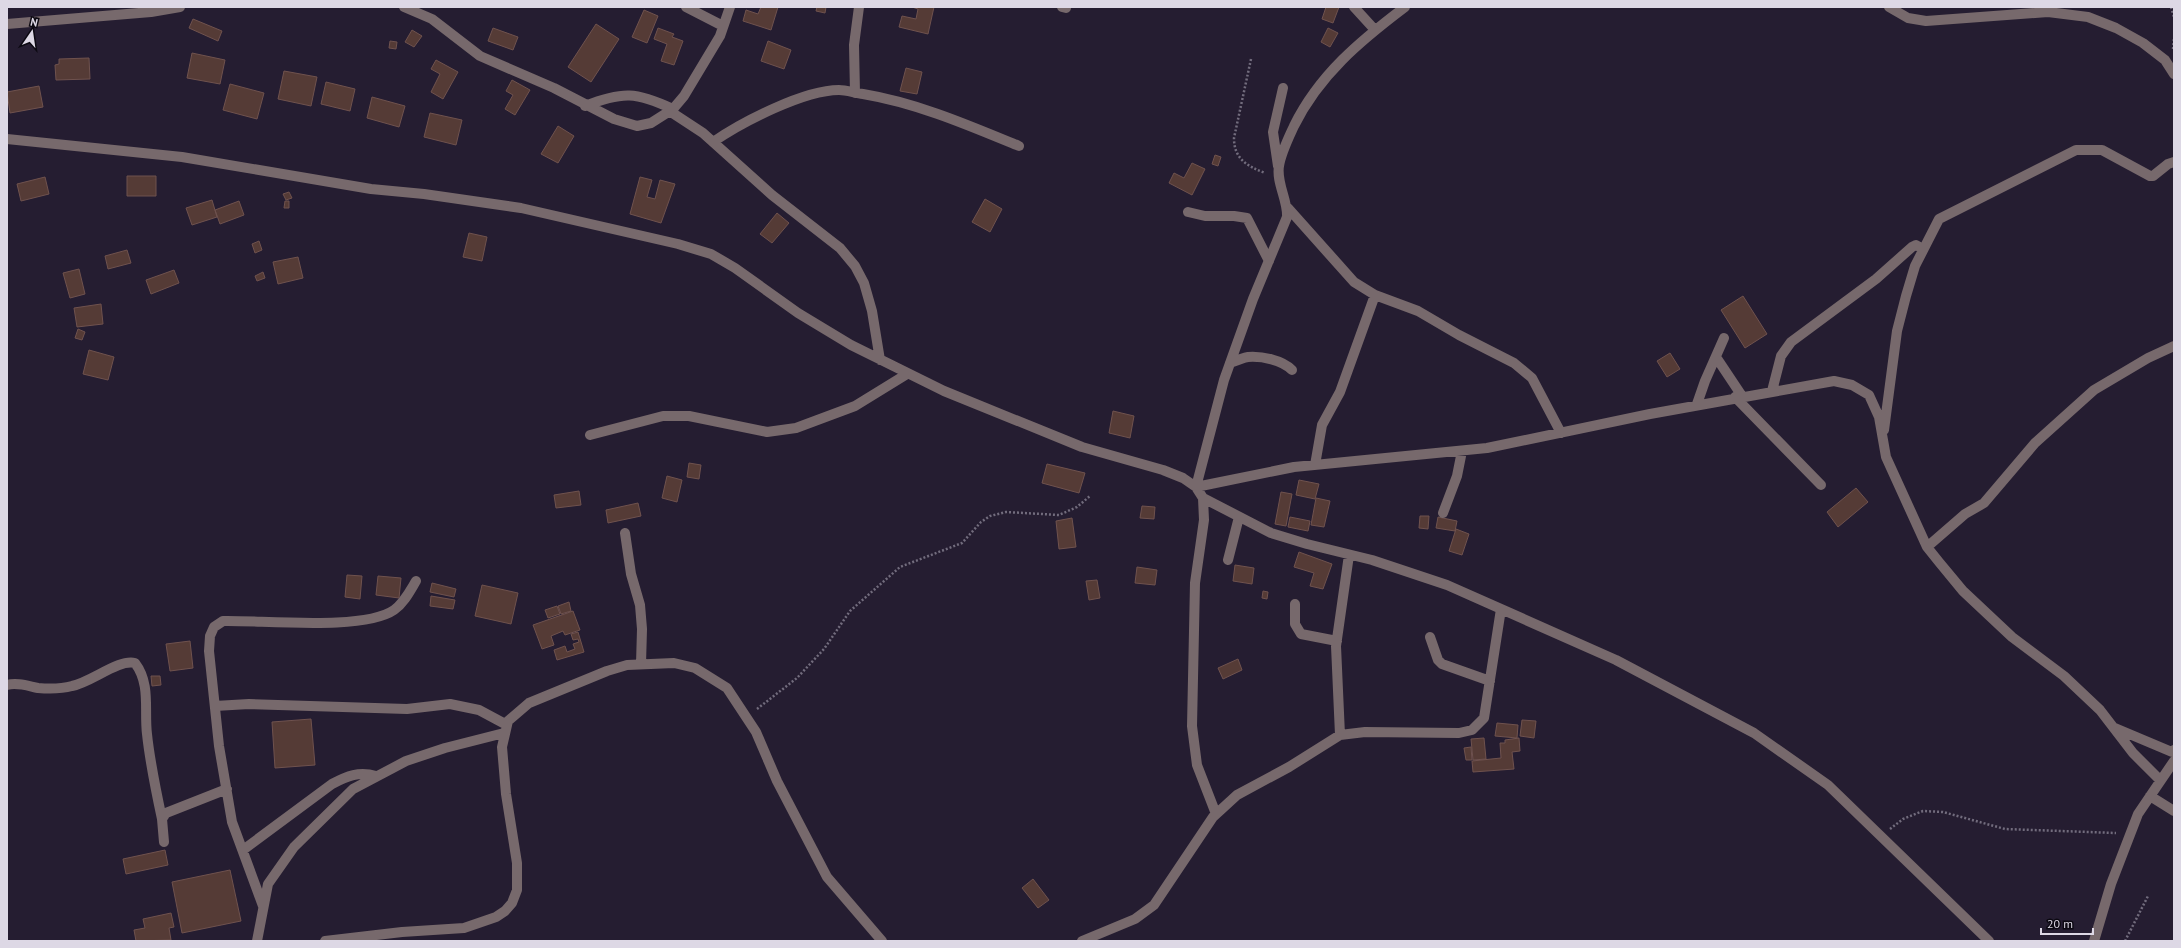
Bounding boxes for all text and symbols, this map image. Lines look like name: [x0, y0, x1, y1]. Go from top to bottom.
north arrow: [12, 12, 52, 52]
text: N: [29, 15, 39, 30]
scale bar: [2041, 910, 2093, 936]
text: 20 m: [2047, 916, 2073, 931]

